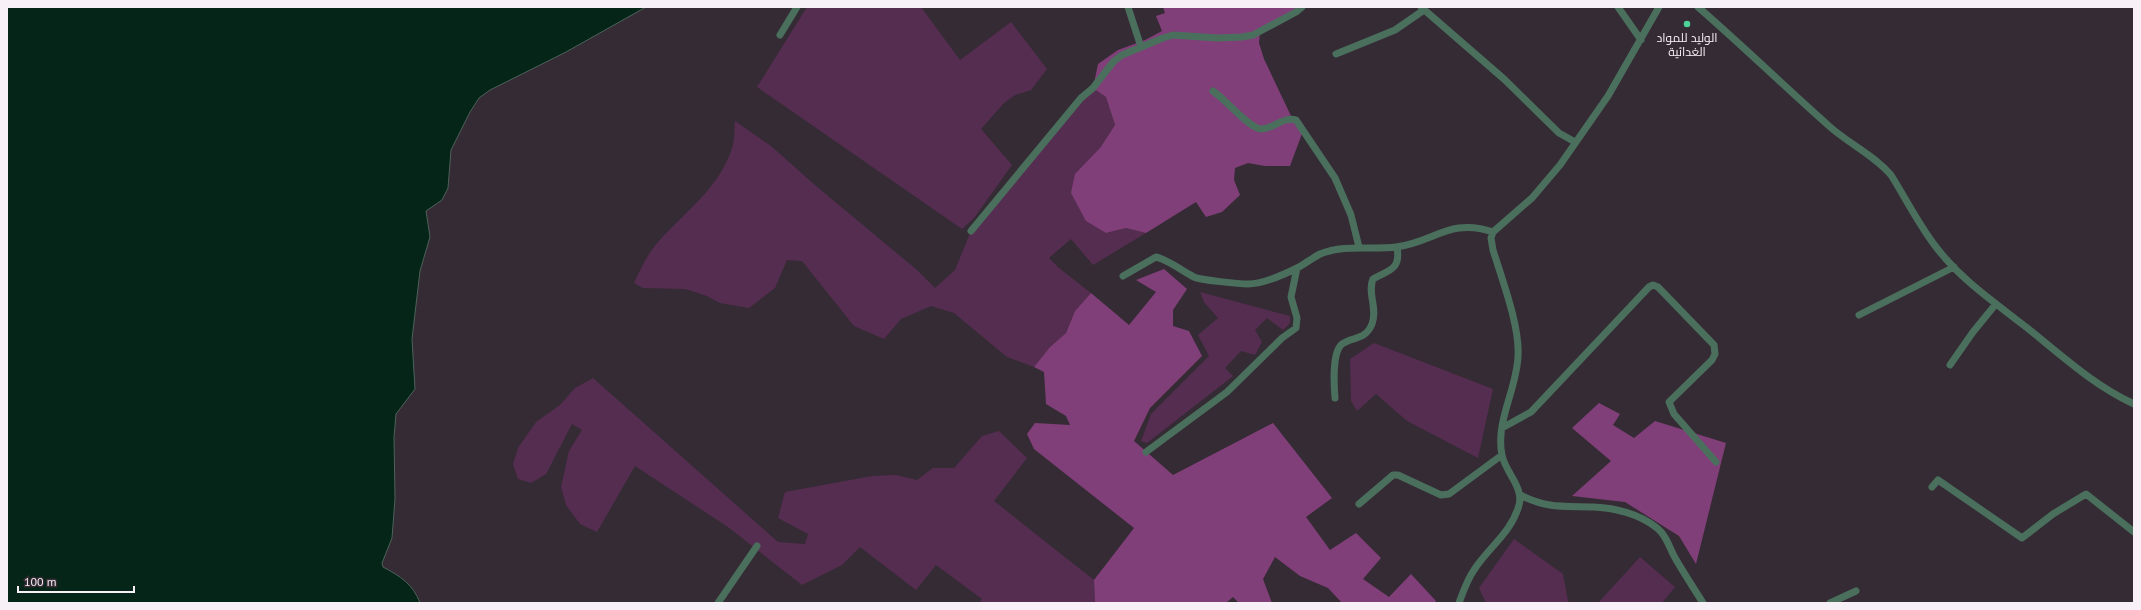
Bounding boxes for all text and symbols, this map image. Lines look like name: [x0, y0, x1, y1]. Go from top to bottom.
marker: الوليد للمواد الغدائية: [1682, 19, 1692, 29]
place label: الوليد للمواد الغدائية: [1657, 30, 1717, 59]
scale bar: [18, 568, 134, 594]
text: 100 m: [24, 574, 57, 589]

